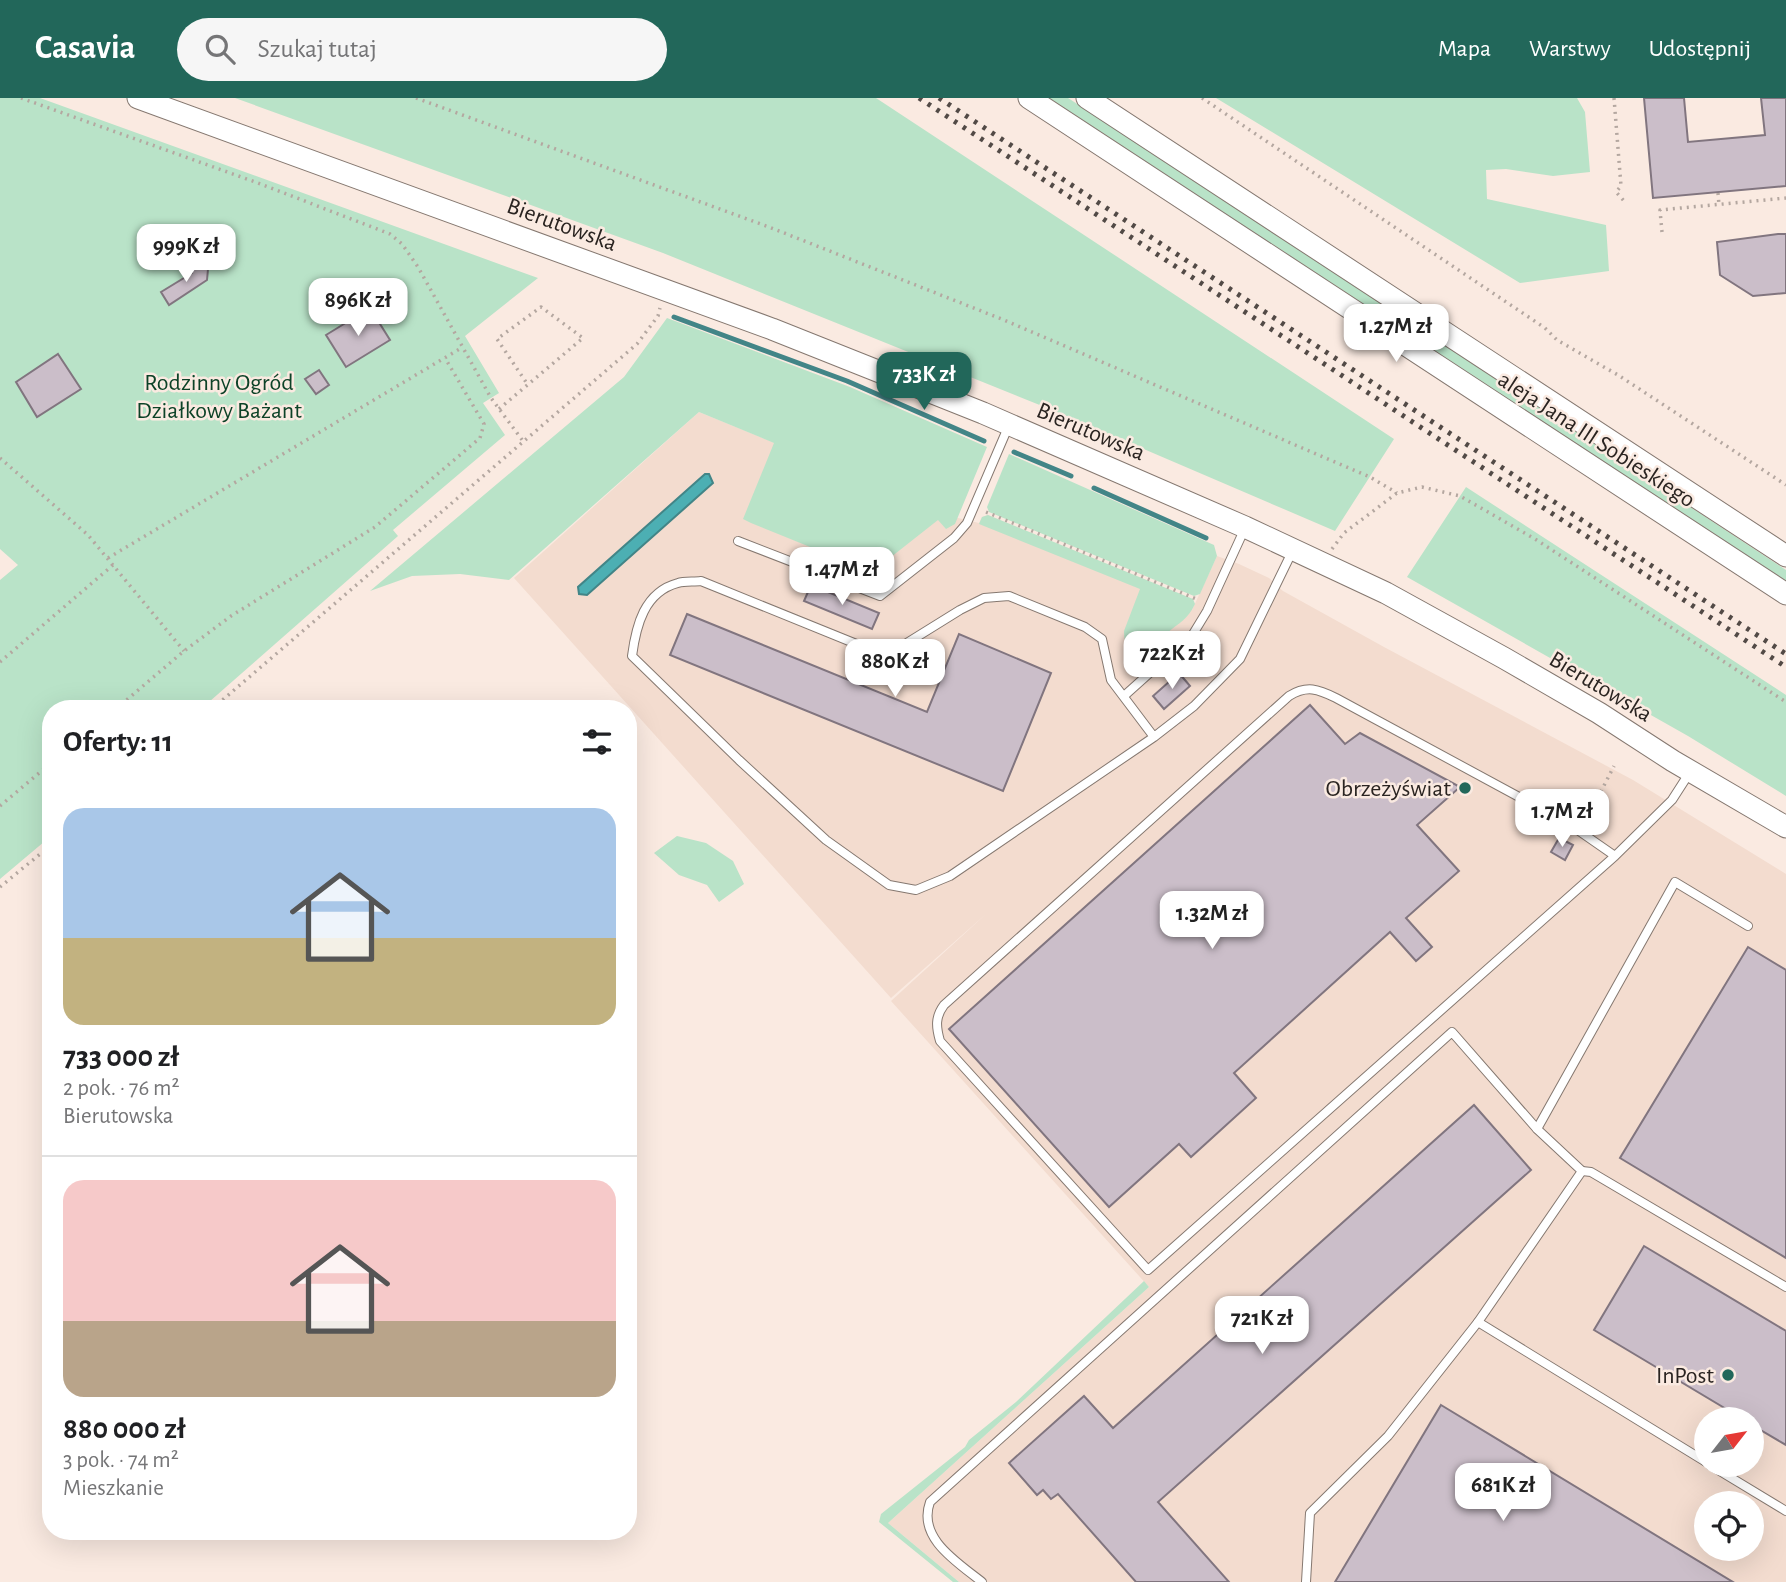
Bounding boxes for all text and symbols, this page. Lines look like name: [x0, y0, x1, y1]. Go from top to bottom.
search box: [177, 18, 667, 81]
icon: search: [201, 30, 239, 68]
text: Casavia: [35, 32, 135, 65]
text: Szukaj tutaj: [257, 36, 377, 62]
text: Mapa: [1438, 37, 1491, 61]
text: Warstwy: [1529, 37, 1611, 61]
text: Udostępnij: [1649, 37, 1751, 61]
street label: Bierutowska: [503, 194, 620, 256]
pin: 999K zł: [121, 225, 251, 284]
text: 999K zł: [153, 235, 219, 258]
pin: 896K zł: [293, 278, 423, 338]
text: 896K zł: [325, 289, 391, 312]
pin: 1.27M zł: [1324, 304, 1468, 364]
text: 1.27M zł: [1360, 315, 1432, 338]
pin: 733K zł: [859, 352, 989, 412]
text: 733K zł: [892, 363, 956, 386]
street label: aleja Jana III Sobieskiego: [1494, 367, 1699, 512]
park label: Rodzinny Ogród Działkowy Bażant: [136, 371, 302, 423]
street label: Bierutowska: [1033, 398, 1148, 465]
pin: 1.47M zł: [770, 547, 914, 607]
text: 1.47M zł: [805, 558, 879, 581]
pin: 722K zł: [1107, 632, 1237, 691]
pin: 880K zł: [830, 640, 960, 699]
text: 722K zł: [1140, 642, 1204, 665]
street label: Bierutowska: [1545, 647, 1656, 727]
text: 880K zł: [861, 650, 929, 673]
icon: filters: [578, 723, 616, 761]
text: Oferty: 11: [63, 727, 173, 757]
place label: Obrzeżyświat: [1326, 777, 1451, 801]
marker: Obrzeżyświat: [1457, 780, 1473, 796]
pin: 1.7M zł: [1497, 790, 1627, 849]
text: 1.7M zł: [1531, 800, 1593, 823]
icon: home: [277, 854, 403, 980]
pin: 1.32M zł: [1140, 892, 1284, 951]
text: 1.32M zł: [1176, 902, 1248, 925]
text: 733 000 zł: [63, 1042, 179, 1072]
text: 2 pok. · 76 m²: [63, 1077, 180, 1100]
text: Bierutowska: [63, 1105, 173, 1128]
icon: home: [277, 1226, 403, 1352]
pin: 721K zł: [1197, 1296, 1327, 1356]
text: 721K zł: [1231, 1307, 1293, 1330]
place label: InPost: [1656, 1364, 1714, 1388]
marker: InPost: [1720, 1367, 1736, 1383]
north arrow: [1694, 1407, 1764, 1477]
map controls: [1694, 1407, 1764, 1561]
text: 880 000 zł: [63, 1414, 186, 1444]
text: 3 pok. · 74 m²: [63, 1449, 179, 1472]
pin: 681K zł: [1438, 1464, 1568, 1523]
text: 681K zł: [1471, 1474, 1535, 1497]
text: Mieszkanie: [63, 1477, 164, 1500]
button: locate: [1694, 1491, 1764, 1561]

